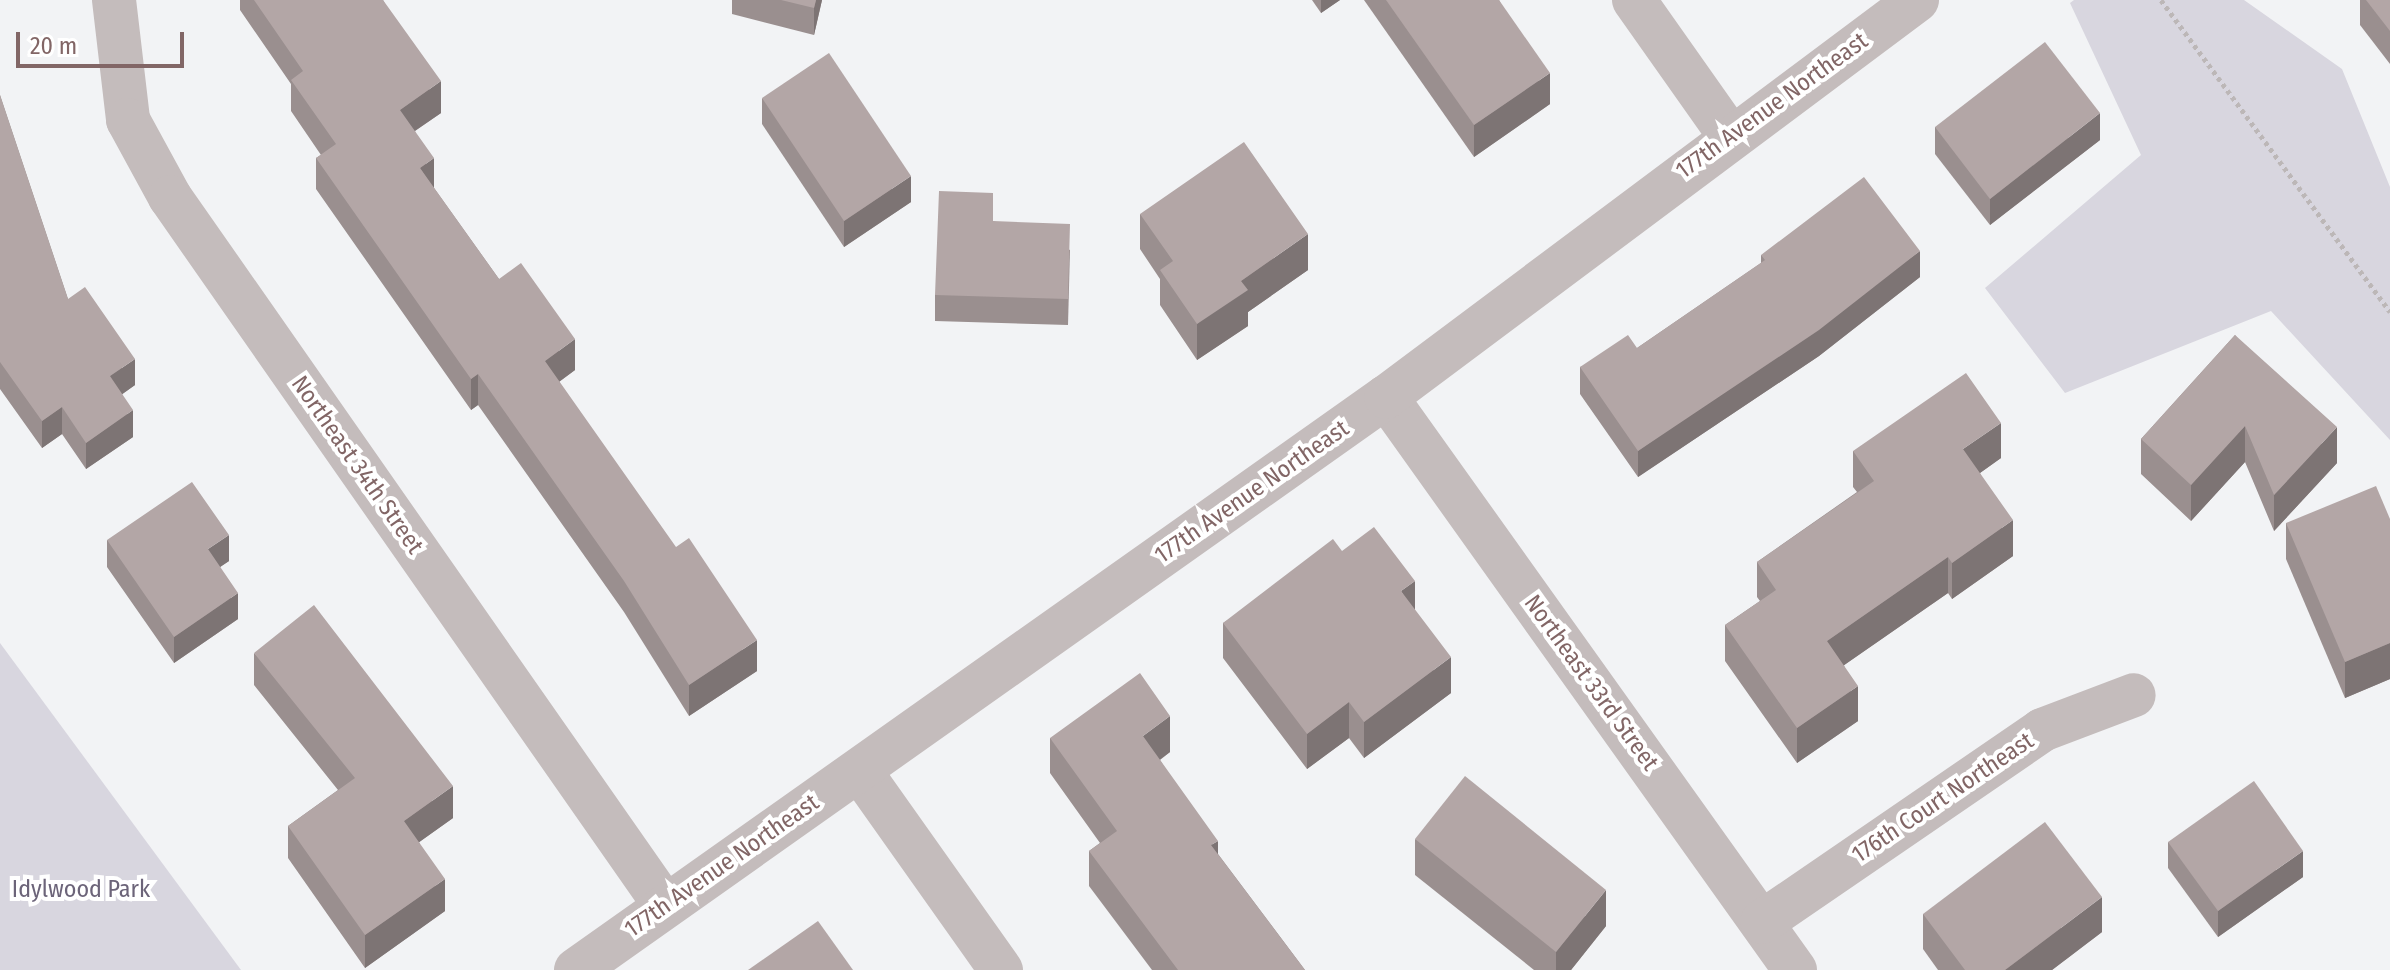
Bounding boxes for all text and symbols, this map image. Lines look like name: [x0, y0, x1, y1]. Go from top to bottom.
scale bar: [20, 16, 188, 66]
street label: 177th Avenue Northeast: [1670, 27, 1874, 185]
text: 20 m: [30, 32, 77, 60]
street label: Northeast 34th Street: [285, 371, 429, 559]
street label: 177th Avenue Northeast: [1149, 414, 1355, 570]
street label: Northeast 33rd Street: [1518, 590, 1664, 776]
street label: 176th Court Northeast: [1847, 727, 2039, 869]
street label: 177th Avenue Northeast: [619, 788, 825, 944]
park label: Idylwood Park: [12, 876, 150, 904]

